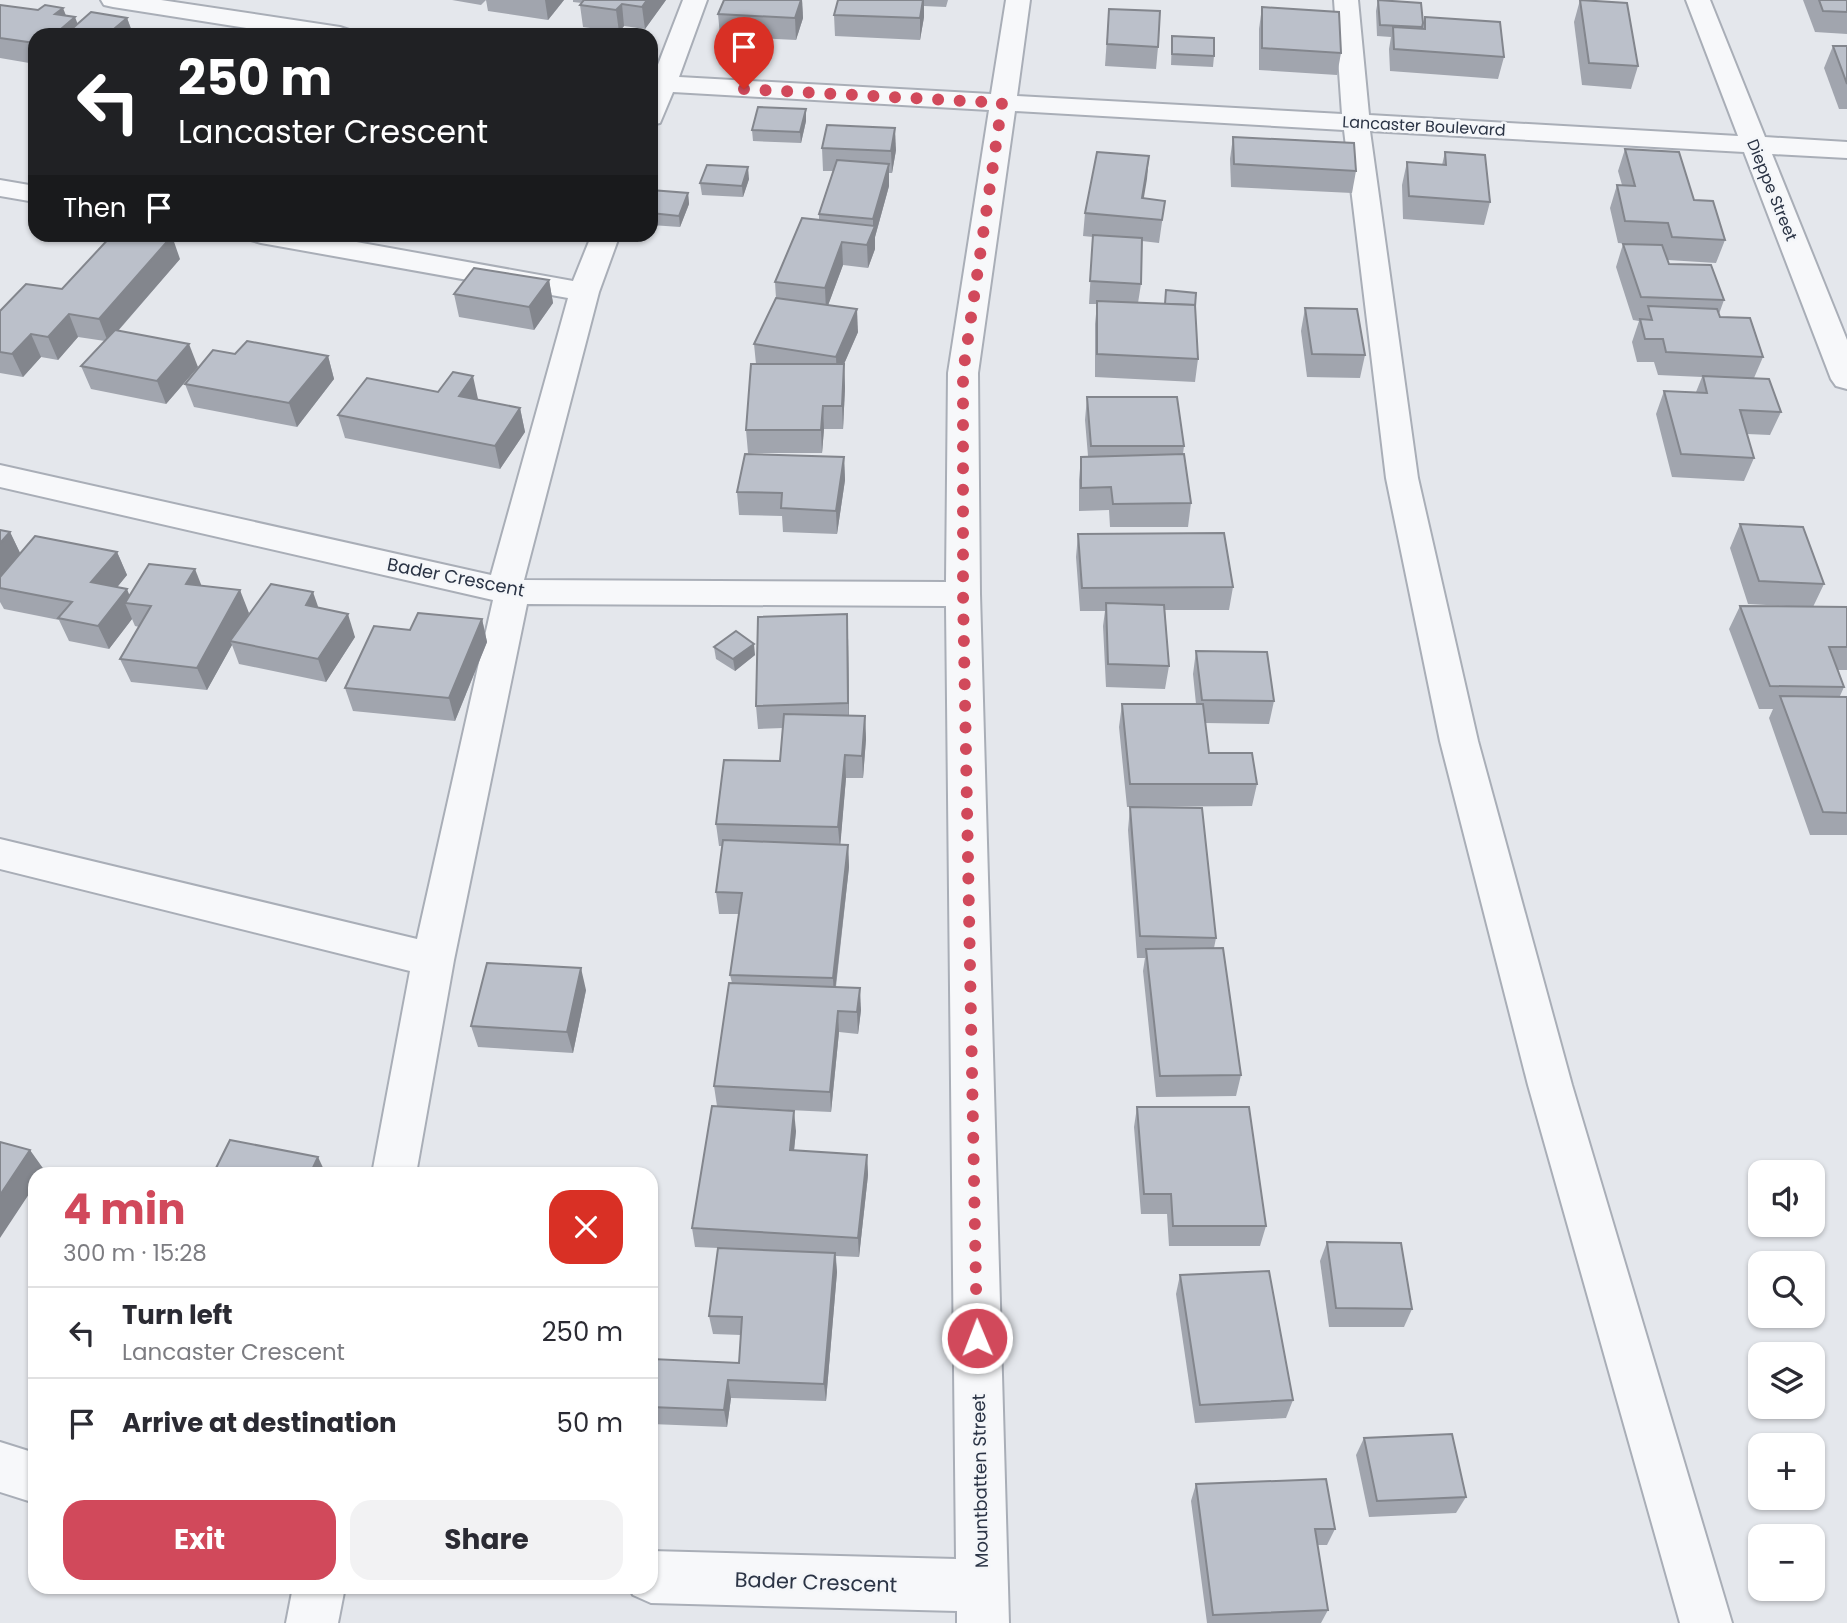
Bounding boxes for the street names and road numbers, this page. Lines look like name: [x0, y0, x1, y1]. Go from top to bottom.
street label: Lancaster Boulevard: [1342, 110, 1506, 142]
street label: Dieppe Street: [1741, 136, 1803, 244]
street label: Bader Crescent: [385, 551, 527, 603]
street label: Mountbatten Street: [966, 1394, 994, 1568]
street label: Bader Crescent: [734, 1565, 898, 1599]

